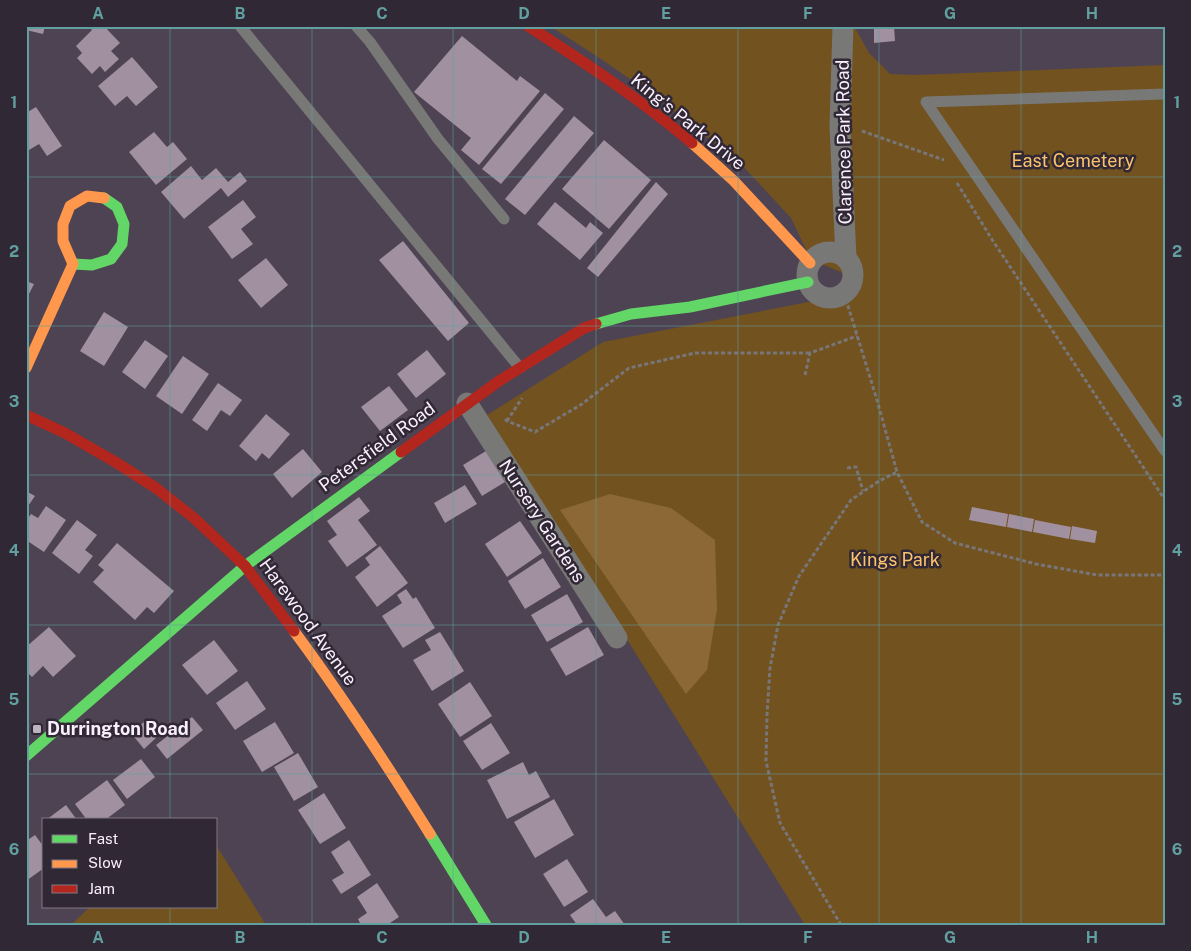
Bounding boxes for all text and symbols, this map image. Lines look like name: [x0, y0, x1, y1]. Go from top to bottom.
text: A: [92, 4, 104, 23]
text: B: [235, 4, 246, 23]
text: C: [376, 4, 388, 23]
text: D: [518, 4, 530, 23]
text: E: [661, 4, 671, 23]
text: F: [803, 4, 813, 23]
text: G: [944, 4, 956, 23]
text: H: [1086, 4, 1098, 23]
street label: Clarence Park Road: [832, 59, 855, 225]
street label: King's Park Drive: [627, 69, 750, 174]
text: 1: [11, 93, 17, 112]
text: 1: [1174, 93, 1180, 112]
park label: East Cemetery: [1012, 150, 1135, 171]
text: 2: [9, 242, 19, 261]
text: 2: [1172, 242, 1182, 261]
text: 3: [9, 392, 19, 411]
text: 3: [1172, 392, 1182, 411]
street label: Petersfield Road: [315, 397, 439, 496]
street label: Nursery Gardens: [495, 455, 590, 586]
text: 4: [9, 541, 20, 560]
text: 4: [1172, 541, 1183, 560]
park label: Kings Park: [850, 549, 940, 570]
street label: Harewood Avenue: [255, 554, 362, 689]
text: 5: [9, 690, 20, 709]
text: 5: [1172, 690, 1183, 709]
place label: Durrington Road: [47, 718, 189, 739]
marker: Durrington Road: [31, 723, 43, 735]
legend: [42, 818, 218, 908]
text: Fast: [88, 830, 118, 847]
text: 6: [9, 840, 19, 859]
text: 6: [1172, 840, 1182, 859]
text: Slow: [88, 854, 123, 871]
text: Jam: [88, 880, 115, 897]
text: A: [92, 928, 104, 947]
text: B: [235, 928, 246, 947]
text: C: [376, 928, 388, 947]
text: D: [518, 928, 530, 947]
text: E: [661, 928, 671, 947]
text: F: [803, 928, 813, 947]
text: G: [944, 928, 956, 947]
text: H: [1086, 928, 1098, 947]

